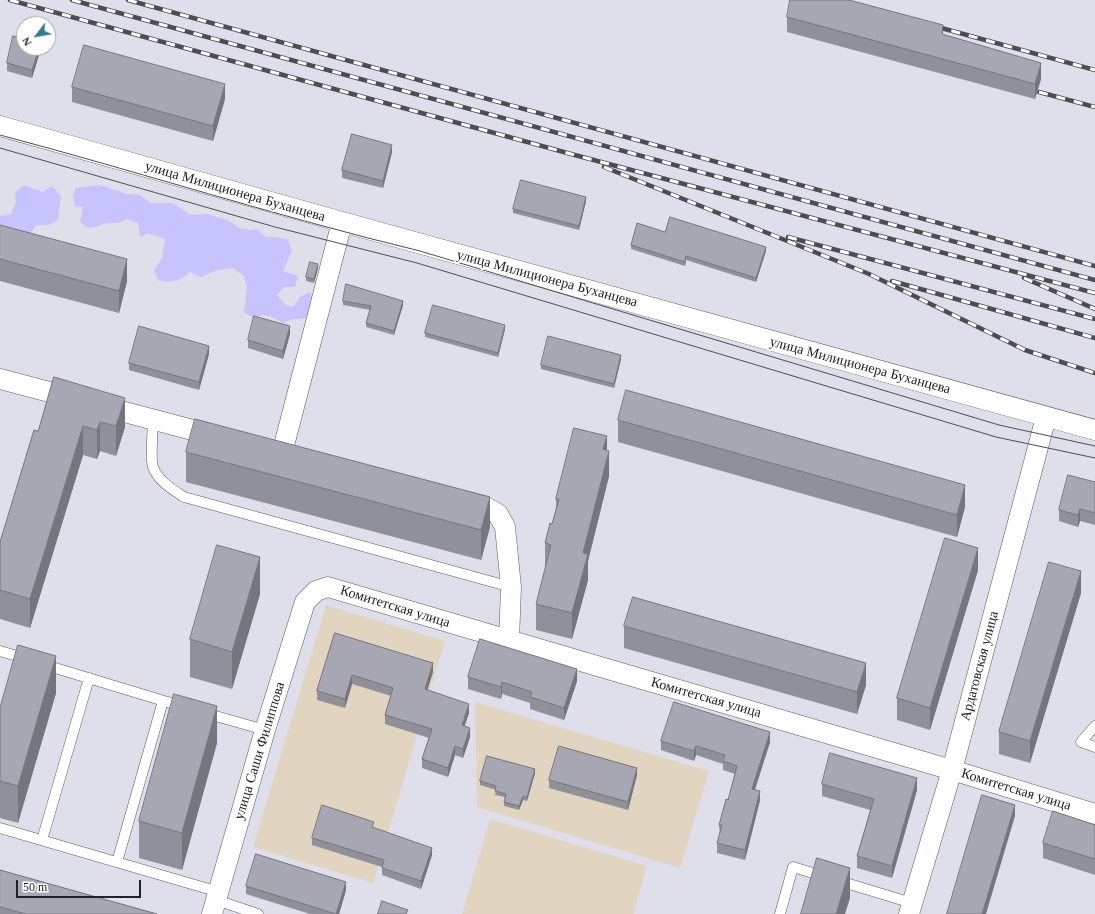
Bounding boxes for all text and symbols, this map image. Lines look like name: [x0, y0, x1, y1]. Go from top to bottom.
north arrow: [16, 16, 56, 56]
text: N: [19, 35, 34, 48]
street label: улица Милиционера Буханцева: [143, 158, 327, 226]
street label: улица Милиционера Буханцева: [455, 247, 639, 311]
street label: улица Милиционера Буханцева: [768, 334, 952, 398]
street label: Комитетская улица: [338, 582, 452, 632]
street label: Ардатовская улица: [957, 609, 1003, 723]
street label: Комитетская улица: [649, 674, 763, 722]
street label: улица Саши Филиппова: [231, 680, 289, 822]
street label: Комитетская улица: [959, 765, 1073, 815]
scale bar: [18, 872, 143, 898]
text: 50 m: [23, 880, 47, 894]

